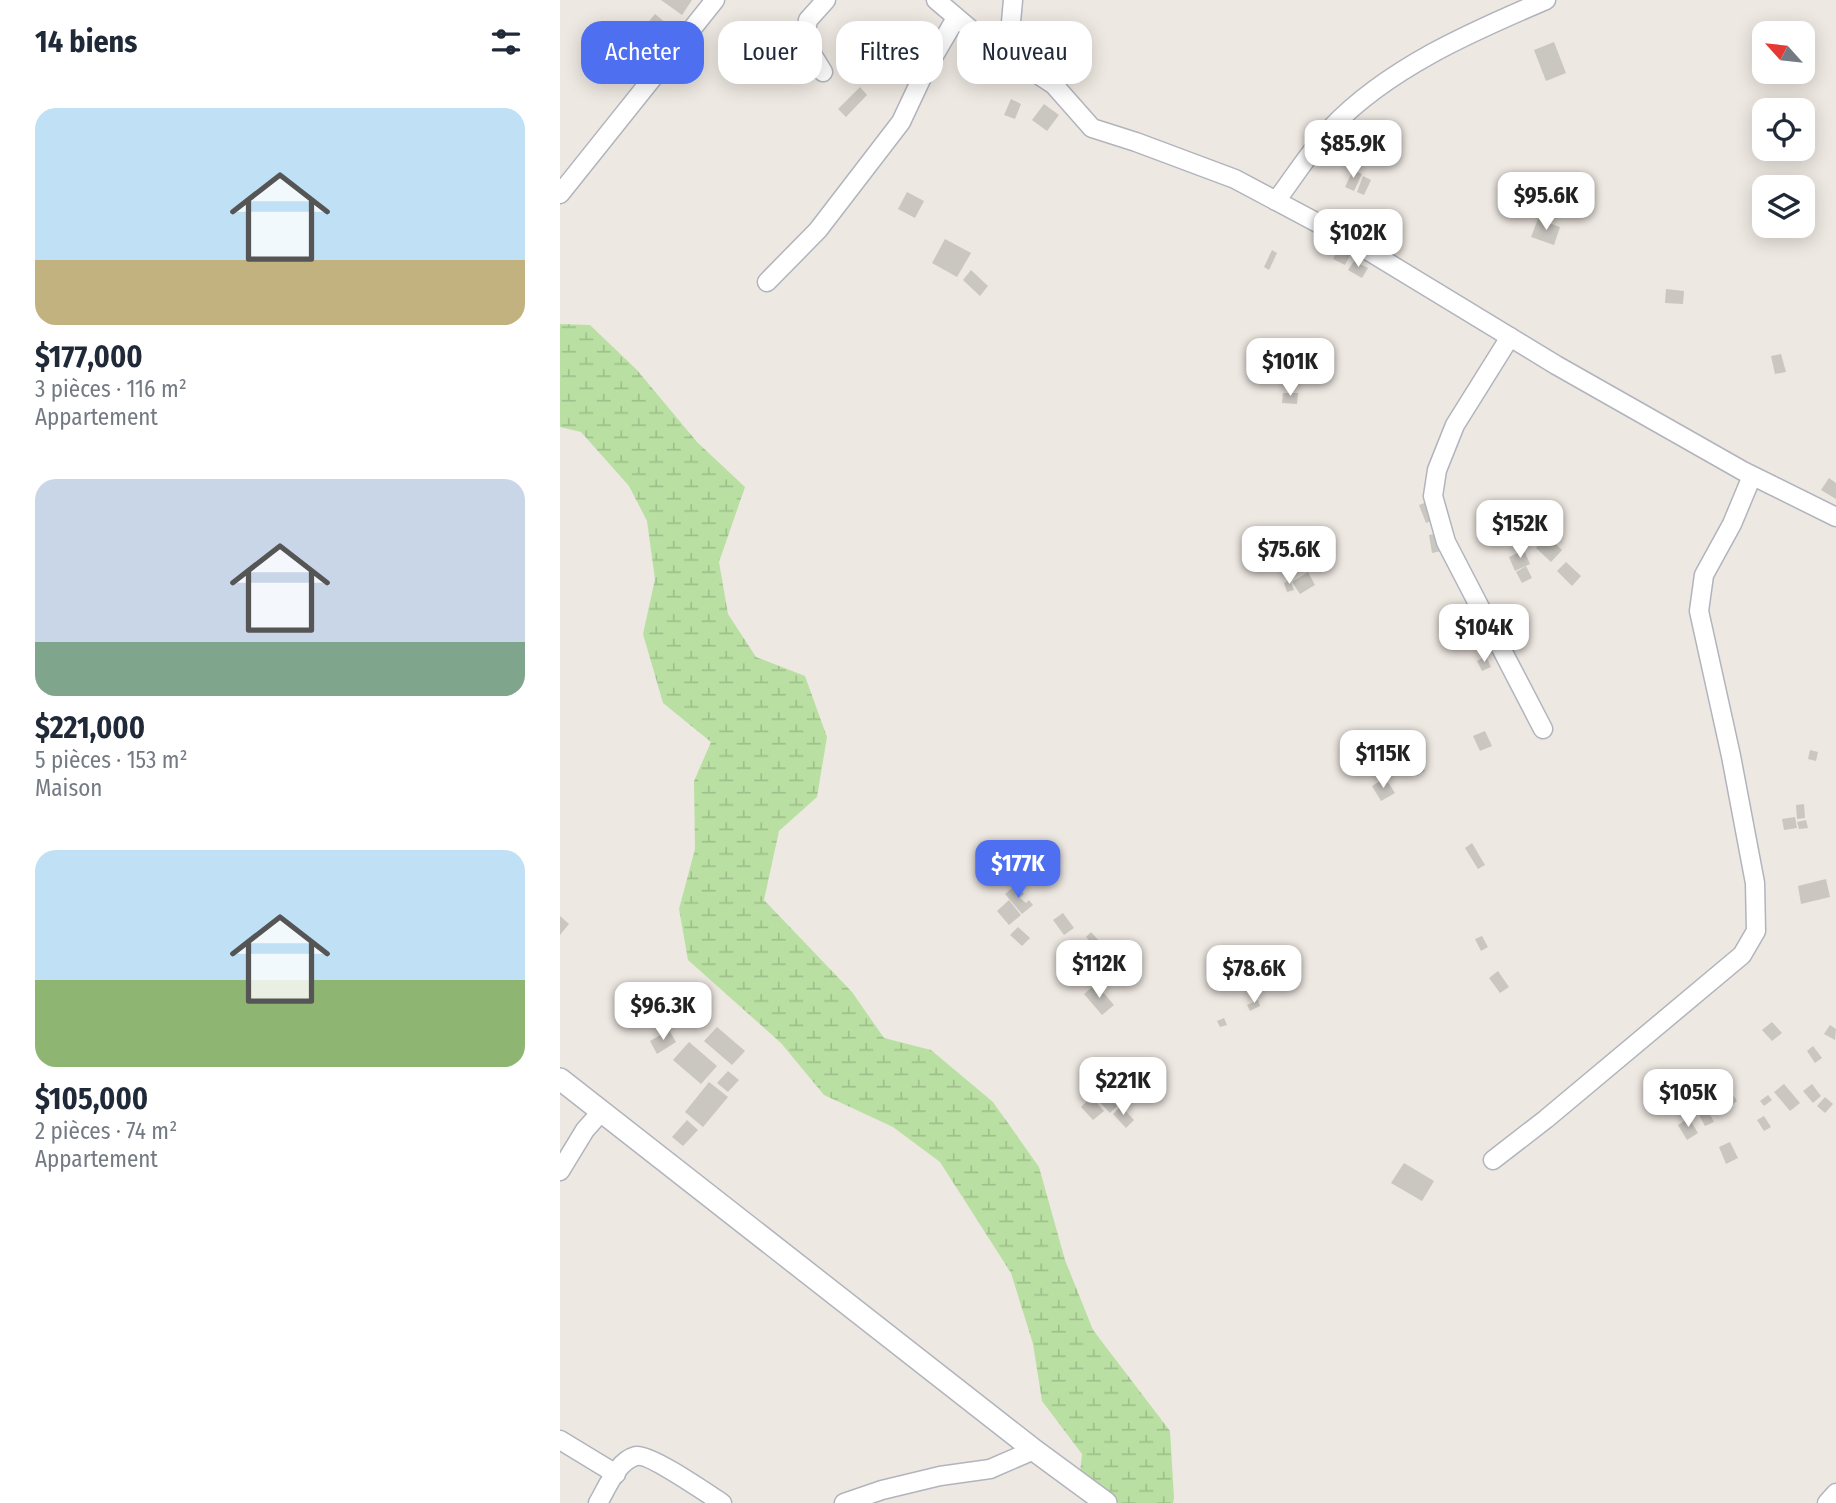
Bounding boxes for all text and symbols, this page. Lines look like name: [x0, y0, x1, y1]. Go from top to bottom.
chip: Acheter: [581, 21, 704, 84]
chip: Louer: [718, 21, 822, 84]
chip: Filtres: [836, 21, 943, 84]
chip: Nouveau: [957, 21, 1092, 84]
north arrow: [1752, 21, 1815, 84]
map controls: [1752, 21, 1815, 238]
icon: filters: [487, 23, 525, 61]
text: 14 biens: [35, 24, 137, 60]
button: locate: [1752, 98, 1815, 161]
pin: $85.9K: [1296, 120, 1410, 180]
text: $85.9K: [1321, 129, 1385, 157]
icon: home: [217, 154, 343, 280]
pin: $95.6K: [1489, 173, 1603, 232]
button: layers: [1752, 175, 1815, 238]
text: $95.6K: [1514, 181, 1578, 209]
pin: $102K: [1309, 210, 1407, 269]
text: $102K: [1330, 218, 1386, 246]
pin: $101K: [1241, 338, 1339, 398]
text: $177,000: [35, 339, 143, 375]
text: $101K: [1262, 347, 1318, 375]
text: 3 pièces · 116 m²: [35, 375, 187, 403]
text: Appartement: [35, 403, 158, 431]
pin: $152K: [1471, 500, 1569, 560]
text: $152K: [1492, 509, 1548, 537]
icon: home: [217, 525, 343, 651]
pin: $75.6K: [1232, 526, 1346, 586]
text: $75.6K: [1258, 535, 1320, 563]
pin: $104K: [1435, 604, 1533, 664]
text: $104K: [1455, 613, 1513, 641]
text: $221,000: [35, 710, 145, 746]
pin: $115K: [1334, 730, 1432, 790]
text: $115K: [1356, 739, 1410, 767]
text: 5 pièces · 153 m²: [35, 746, 188, 774]
text: Maison: [35, 774, 102, 802]
pin: $177K: [969, 841, 1067, 900]
text: $177K: [991, 849, 1045, 877]
icon: home: [217, 896, 343, 1022]
pin: $112K: [1050, 940, 1148, 1000]
pin: $78.6K: [1197, 946, 1311, 1005]
text: $112K: [1072, 949, 1126, 977]
text: $78.6K: [1222, 954, 1286, 982]
pin: $96.3K: [606, 982, 720, 1042]
text: $96.3K: [631, 991, 695, 1019]
pin: $221K: [1074, 1058, 1172, 1117]
text: $221K: [1095, 1066, 1151, 1094]
pin: $105K: [1639, 1070, 1737, 1129]
text: $105K: [1659, 1078, 1717, 1106]
text: $105,000: [35, 1081, 148, 1117]
text: 2 pièces · 74 m²: [35, 1117, 177, 1145]
text: Appartement: [35, 1145, 158, 1173]

